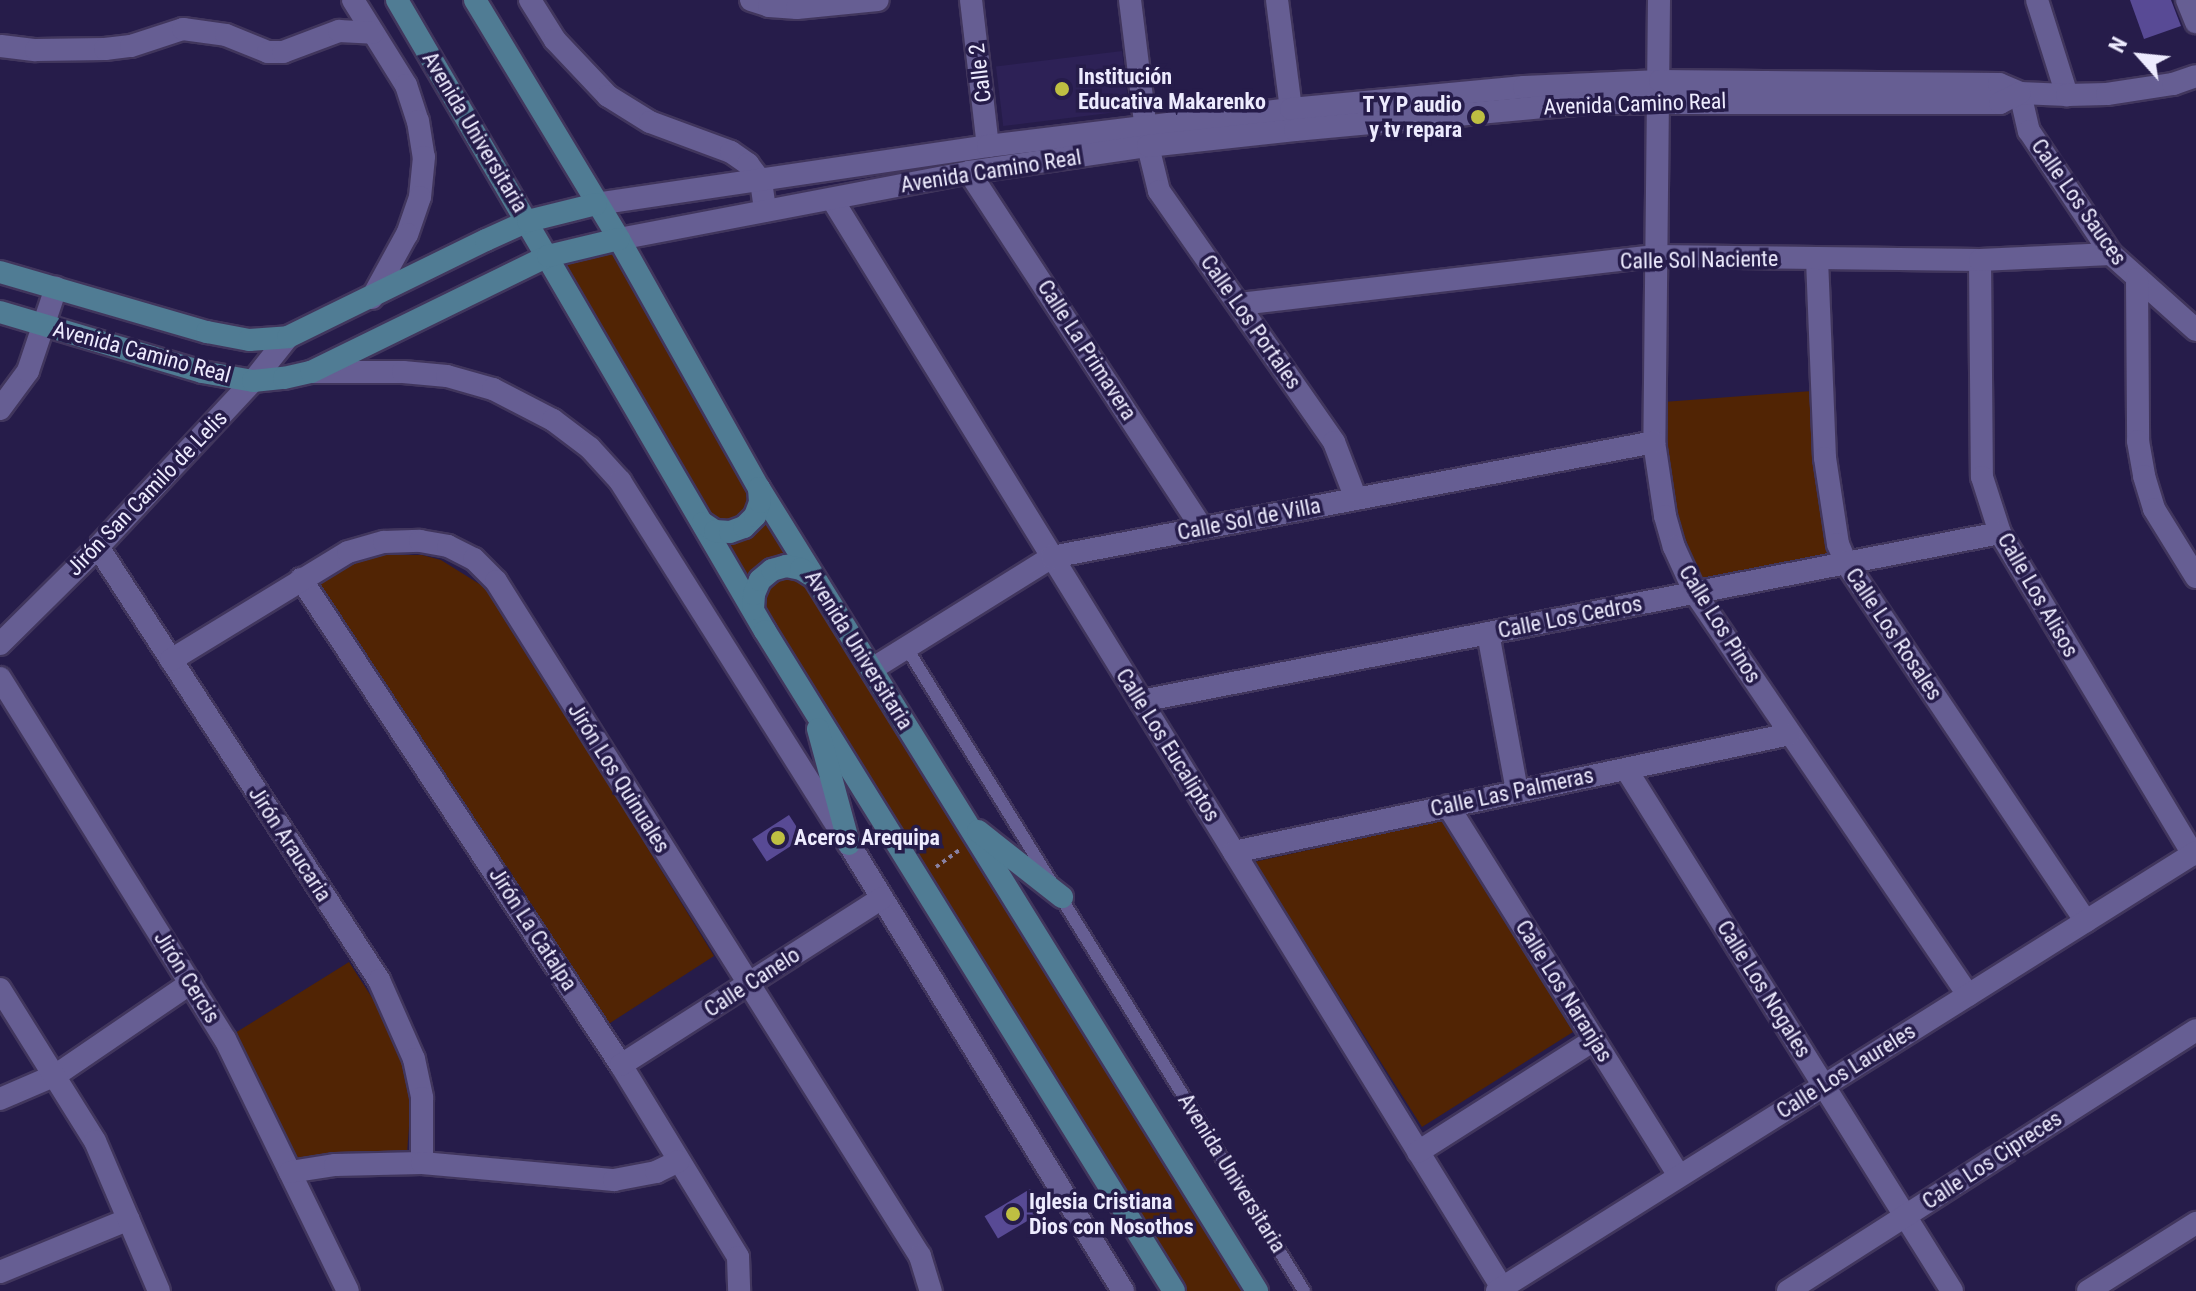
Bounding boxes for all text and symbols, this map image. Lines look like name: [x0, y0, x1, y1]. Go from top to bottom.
north arrow: [2100, 16, 2180, 96]
text: N: [2104, 33, 2132, 57]
street label: Calle 2: [963, 42, 997, 104]
street label: Avenida Universitaria: [417, 47, 533, 217]
place label: Institución Educativa Makarenko: [1078, 63, 1266, 114]
marker: Institución Educativa Makarenko: [1053, 80, 1071, 98]
street label: Avenida Camino Real: [1543, 88, 1727, 120]
place label: T Y P audio y tv repara: [1362, 91, 1462, 142]
marker: T Y P audio y tv repara: [1469, 108, 1487, 126]
street label: Calle Los Sauces: [2026, 134, 2132, 270]
street label: Avenida Camino Real: [899, 144, 1083, 198]
street label: Calle Sol Naciente: [1620, 245, 1778, 275]
street label: Calle Los Portales: [1195, 250, 1307, 394]
street label: Calle La Primavera: [1032, 275, 1142, 425]
street label: Avenida Camino Real: [50, 316, 234, 388]
street label: Jirón San Camilo de Lelis: [61, 405, 233, 581]
street label: Calle Sol de Villa: [1175, 492, 1323, 546]
street label: Calle Los Alisos: [1992, 528, 2084, 662]
street label: Calle Los Pinos: [1673, 560, 1767, 688]
street label: Calle Los Rosales: [1840, 563, 1948, 705]
street label: Avenida Universitaria: [799, 566, 919, 734]
street label: Calle Los Cedros: [1496, 590, 1644, 644]
street label: Calle Los Eucaliptos: [1110, 664, 1226, 826]
street label: Jirón Los Quinuales: [562, 698, 676, 858]
street label: Calle Las Palmeras: [1428, 762, 1596, 822]
street label: Jirón Araucaria: [243, 781, 337, 907]
place label: Aceros Arequipa: [794, 825, 940, 851]
marker: Aceros Arequipa: [769, 829, 787, 847]
street label: Jirón La Catalpa: [483, 862, 583, 996]
street label: Calle Los Naranjas: [1510, 915, 1618, 1067]
street label: Calle Los Nogales: [1711, 916, 1817, 1062]
street label: Jirón Cercis: [148, 926, 226, 1028]
street label: Calle Canelo: [699, 941, 805, 1023]
street label: Calle Los Laureles: [1772, 1018, 1920, 1124]
street label: Avenida Universitaria: [1172, 1089, 1292, 1257]
street label: Calle Los Cipreces: [1917, 1105, 2067, 1215]
place label: Iglesia Cristiana Dios con Nosothos: [1029, 1188, 1194, 1240]
marker: Iglesia Cristiana Dios con Nosothos: [1004, 1205, 1022, 1223]

